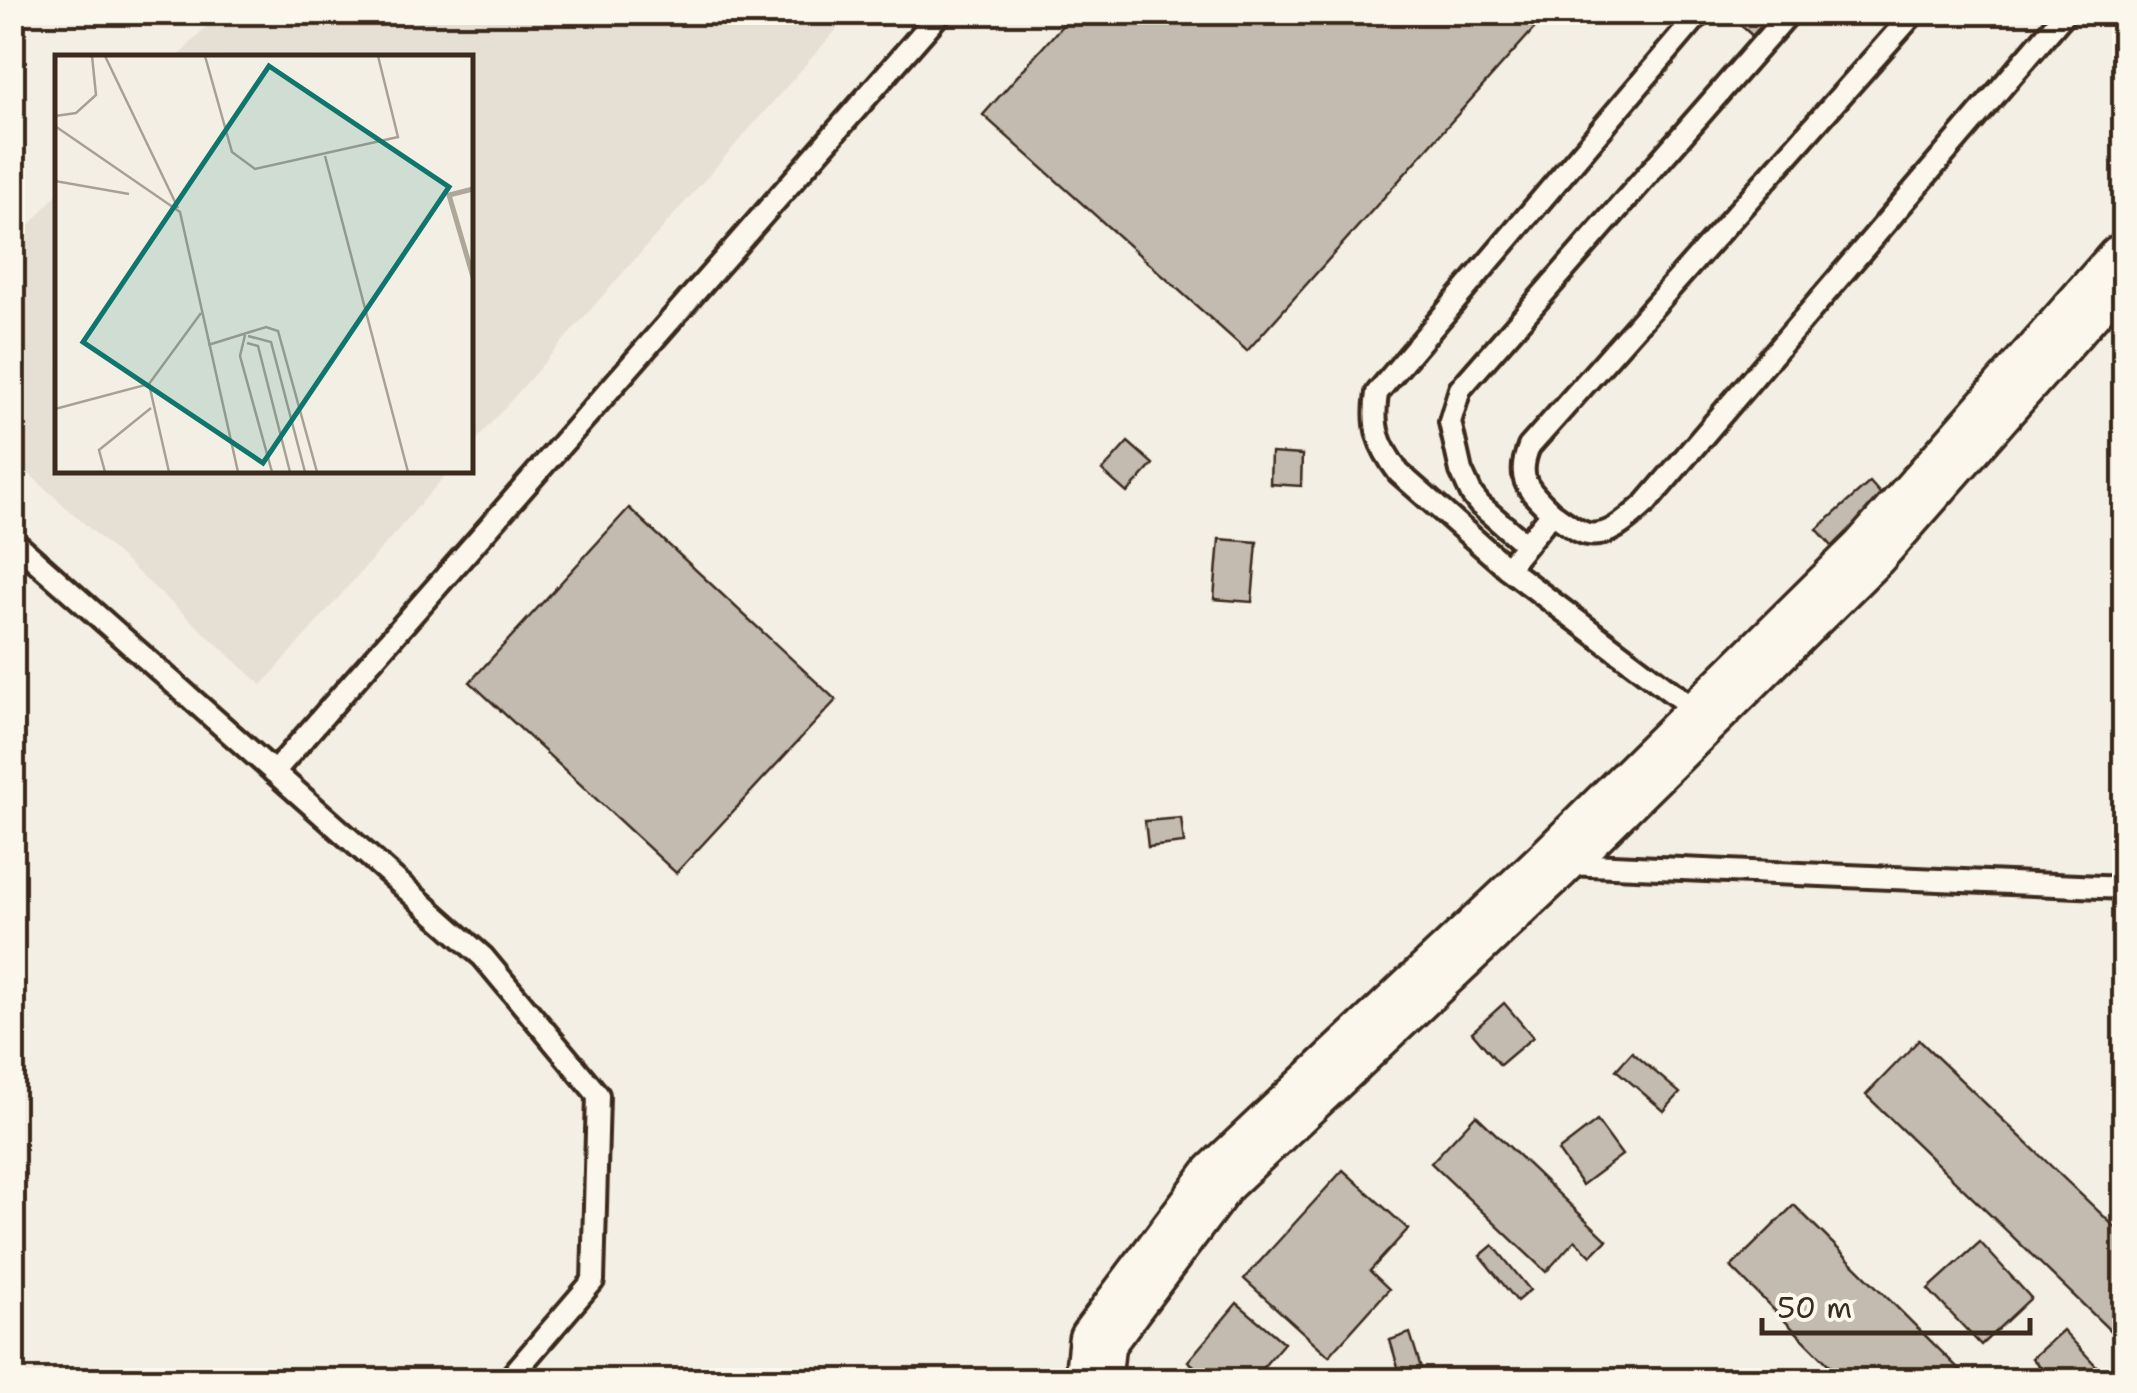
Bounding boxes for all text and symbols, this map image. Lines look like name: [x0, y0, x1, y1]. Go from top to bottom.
inset map: [55, 55, 472, 472]
scale bar: [1762, 1273, 2030, 1335]
text: 50 m: [1777, 1287, 1852, 1328]

